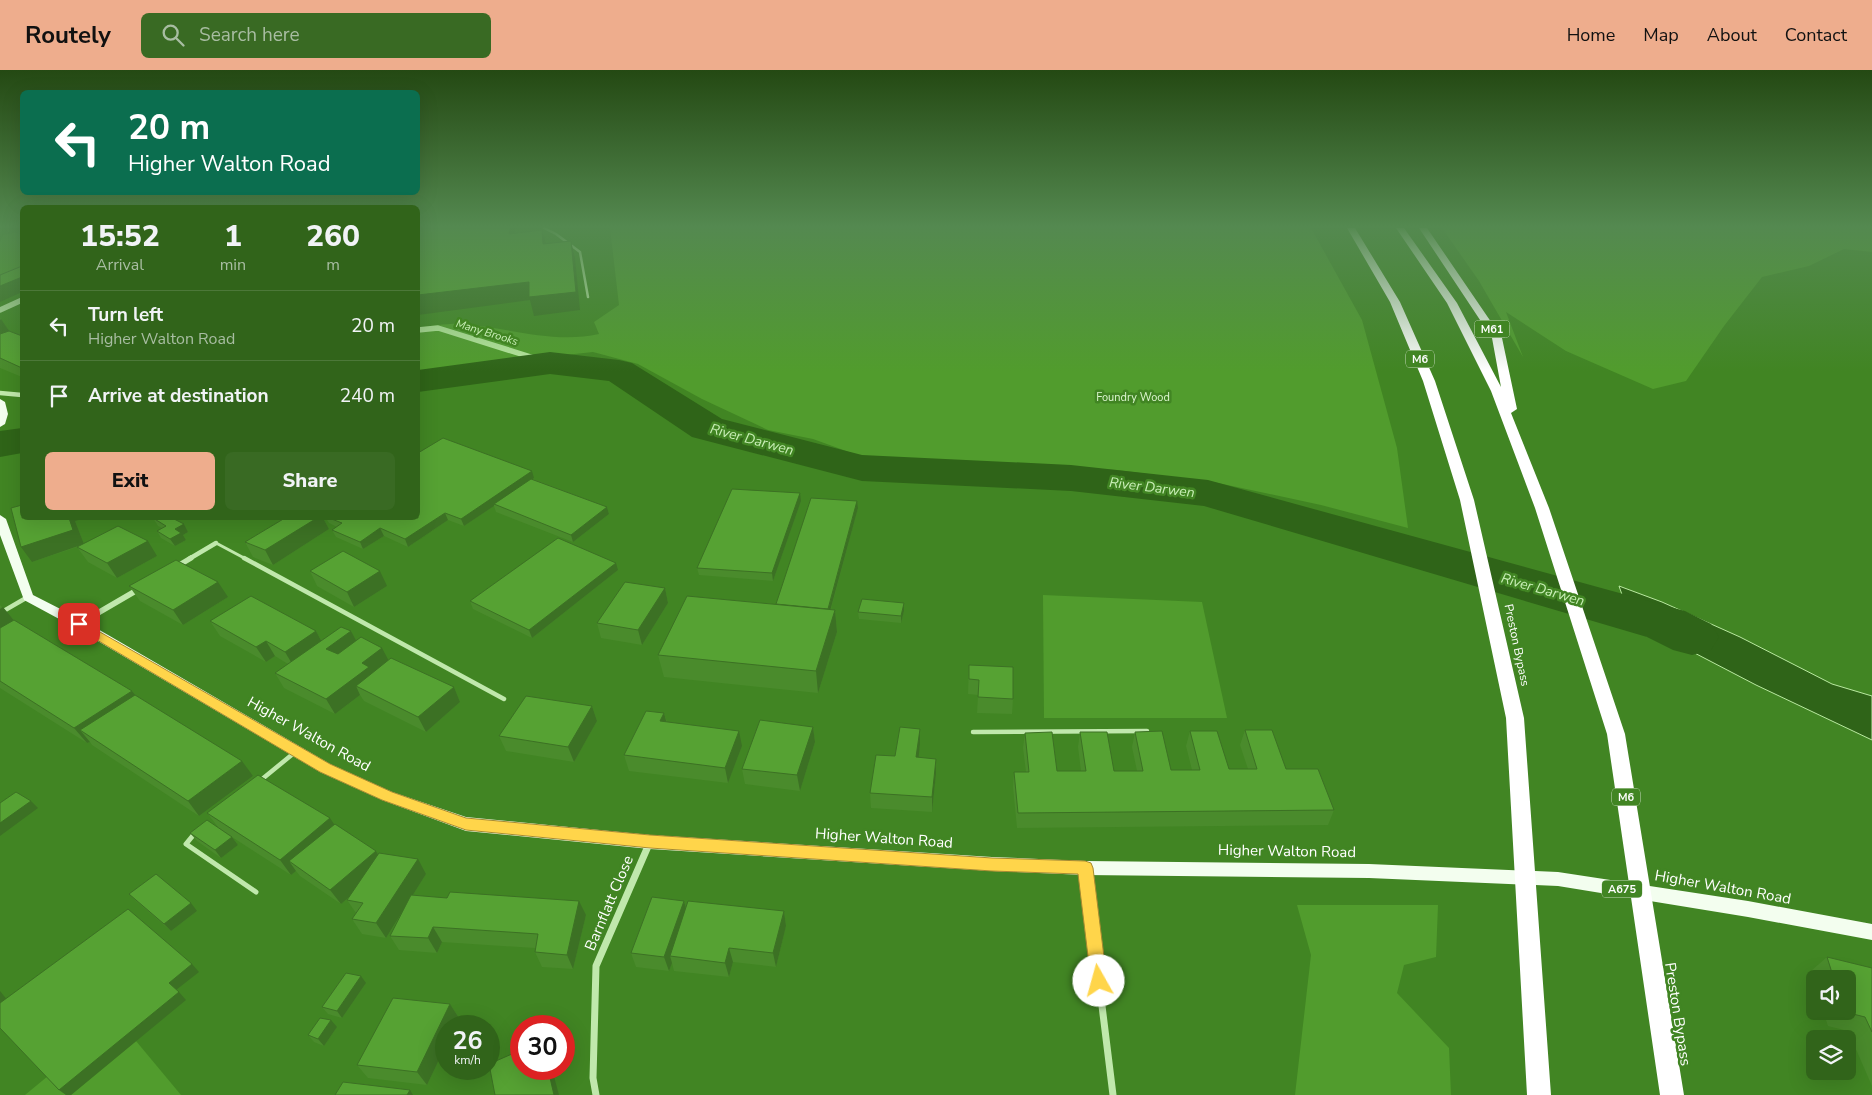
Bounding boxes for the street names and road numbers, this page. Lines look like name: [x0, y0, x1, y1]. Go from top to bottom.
road number: M61: [1474, 320, 1510, 338]
road number: M6: [1406, 350, 1434, 368]
street label: Preston Bypass: [1500, 602, 1534, 688]
street label: Higher Walton Road: [244, 692, 374, 776]
road number: M6: [1612, 789, 1640, 806]
street label: Higher Walton Road: [814, 823, 954, 853]
street label: Higher Walton Road: [1218, 840, 1356, 862]
street label: Barnflatt Close: [580, 852, 638, 954]
street label: Higher Walton Road: [1653, 865, 1793, 909]
road number: A675: [1602, 881, 1642, 898]
street label: Preston Bypass: [1660, 961, 1696, 1067]

